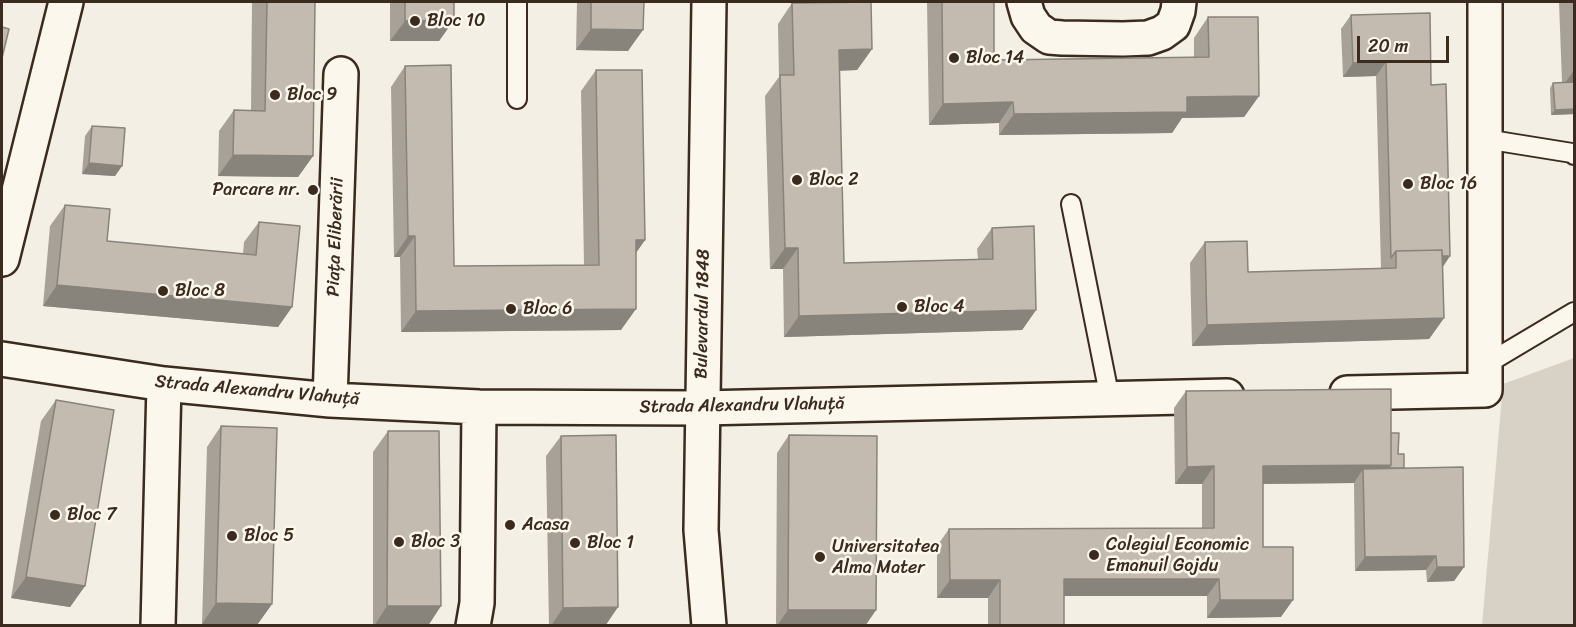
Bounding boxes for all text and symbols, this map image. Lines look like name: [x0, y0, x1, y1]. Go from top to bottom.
place label: Bloc 10: [427, 10, 485, 32]
marker: Bloc 10: [408, 14, 422, 28]
scale bar: [1360, 24, 1452, 62]
text: 20 m: [1368, 30, 1408, 62]
place label: Bloc 14: [966, 47, 1024, 69]
marker: Bloc 14: [947, 51, 961, 65]
place label: Bloc 9: [287, 84, 337, 106]
marker: Bloc 9: [268, 88, 282, 102]
place label: Bloc 2: [809, 169, 859, 191]
marker: Bloc 2: [790, 173, 804, 187]
place label: Bloc 16: [1420, 173, 1477, 195]
street label: Piața Eliberării: [323, 177, 349, 297]
marker: Bloc 16: [1401, 177, 1415, 191]
place label: Parcare nr.: [212, 179, 301, 201]
marker: Parcare nr.: [306, 183, 320, 197]
street label: Bulevardul 1848: [691, 249, 715, 379]
place label: Bloc 8: [175, 280, 225, 302]
marker: Bloc 8: [156, 284, 170, 298]
place label: Bloc 4: [914, 296, 965, 318]
place label: Bloc 6: [523, 298, 573, 320]
marker: Bloc 4: [895, 300, 909, 314]
marker: Bloc 6: [504, 302, 518, 316]
street label: Strada Alexandru Vlahuță: [154, 371, 360, 411]
street label: Strada Alexandru Vlahuță: [639, 393, 845, 419]
place label: Bloc 7: [67, 504, 117, 526]
marker: Bloc 7: [48, 508, 62, 522]
place label: Acasa: [522, 514, 569, 536]
marker: Acasa: [503, 518, 517, 532]
place label: Bloc 5: [244, 525, 294, 547]
marker: Bloc 5: [225, 529, 239, 543]
place label: Bloc 3: [411, 531, 460, 553]
place label: Bloc 1: [587, 532, 634, 554]
place label: Colegiul Economic Emanuil Gojdu: [1106, 534, 1249, 576]
marker: Bloc 3: [392, 535, 406, 549]
marker: Bloc 1: [568, 536, 582, 550]
place label: Universitatea Alma Mater: [832, 536, 939, 578]
marker: Colegiul Economic Emanuil Gojdu: [1087, 548, 1101, 562]
marker: Universitatea Alma Mater: [813, 550, 827, 564]

